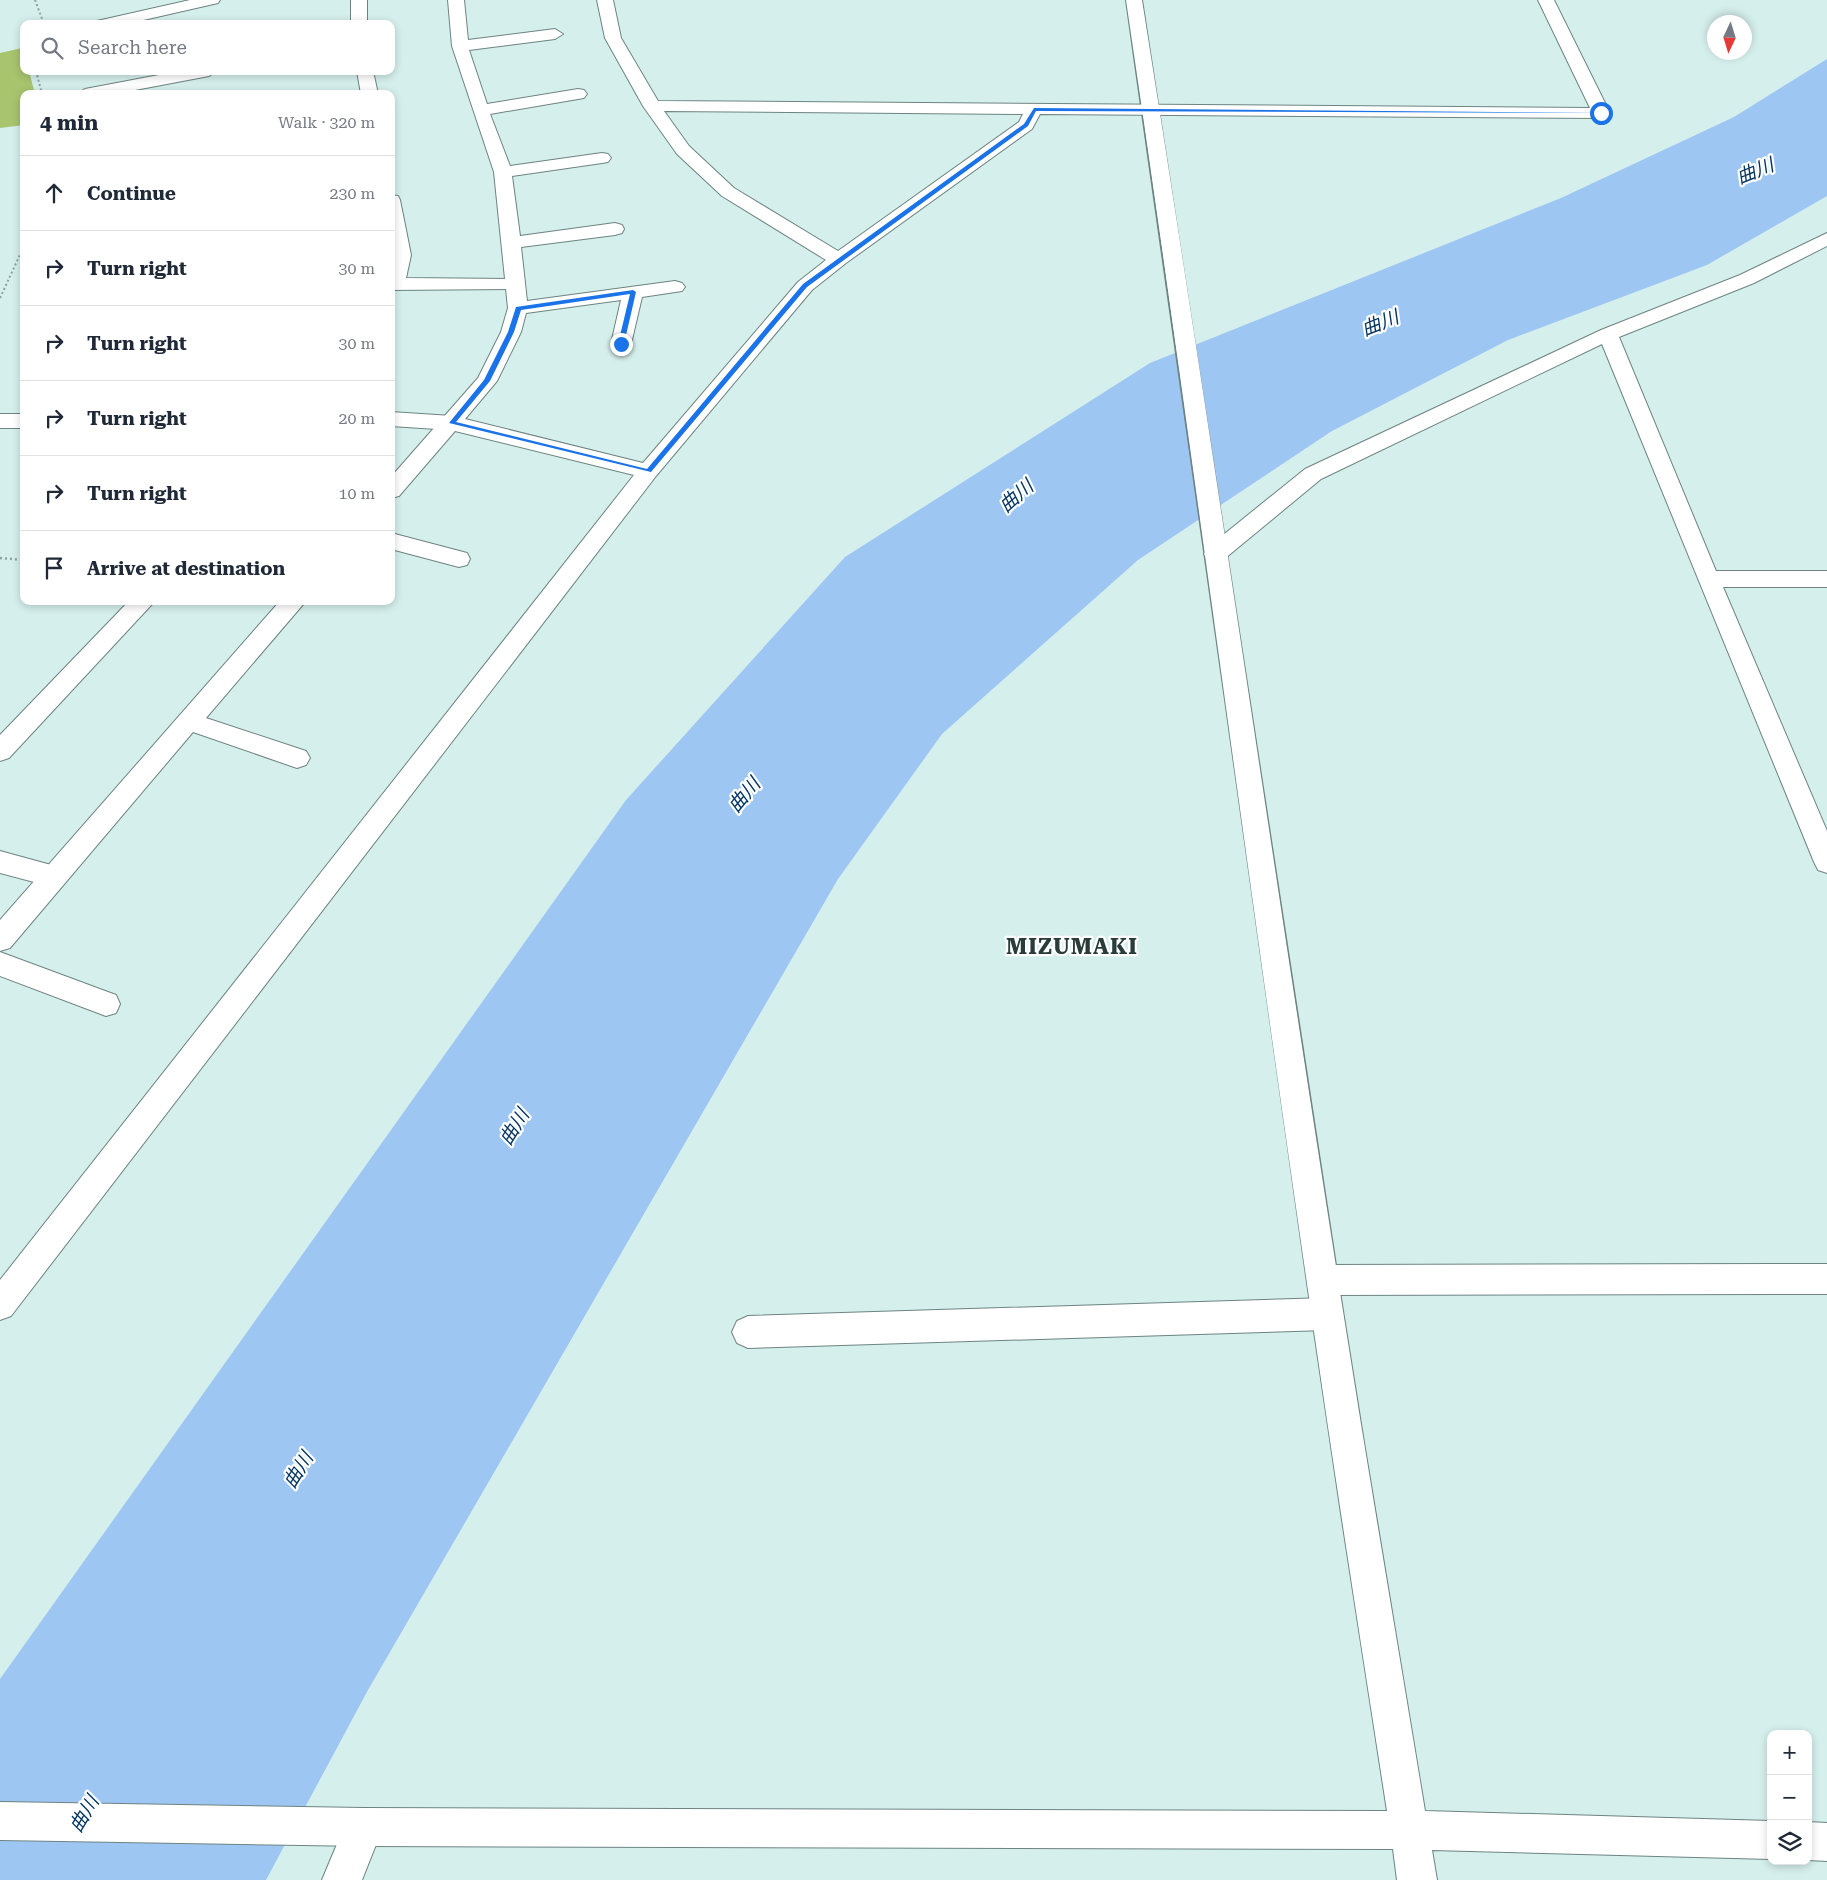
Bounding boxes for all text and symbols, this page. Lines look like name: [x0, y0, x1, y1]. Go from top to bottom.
north arrow: [1707, 15, 1752, 60]
search box: [20, 20, 395, 75]
icon: search: [38, 34, 66, 62]
text: Search here: [78, 36, 187, 59]
route start: [1590, 102, 1613, 125]
text: 4 min: [40, 111, 98, 135]
text: Walk · 320 m: [278, 113, 375, 132]
water label: 曲川: [1733, 152, 1779, 189]
icon: ahead: [40, 179, 68, 207]
text: Continue: [87, 182, 176, 205]
text: 230 m: [329, 184, 375, 203]
icon: right: [40, 254, 68, 282]
text: Turn right: [87, 257, 187, 280]
text: 30 m: [338, 259, 375, 278]
water label: 曲川: [1358, 304, 1404, 341]
icon: right: [40, 329, 68, 357]
text: Turn right: [87, 332, 187, 355]
route end: [610, 333, 633, 356]
text: 30 m: [338, 334, 375, 353]
icon: right: [40, 404, 68, 432]
text: Turn right: [87, 407, 187, 430]
text: 20 m: [338, 409, 375, 428]
water label: 曲川: [994, 474, 1039, 517]
icon: right: [40, 479, 68, 507]
text: Turn right: [87, 482, 187, 505]
text: 10 m: [338, 484, 375, 503]
icon: arrive: [40, 554, 68, 582]
text: Arrive at destination: [87, 557, 285, 580]
water label: 曲川: [723, 772, 766, 817]
district label: MIZUMAKI: [1006, 934, 1138, 959]
water label: 曲川: [494, 1103, 535, 1149]
water label: 曲川: [278, 1446, 319, 1492]
map controls: [1767, 1730, 1812, 1865]
button: +: [1767, 1730, 1812, 1775]
button: −: [1767, 1775, 1812, 1820]
water label: 曲川: [64, 1790, 105, 1836]
button: layers: [1767, 1820, 1812, 1865]

